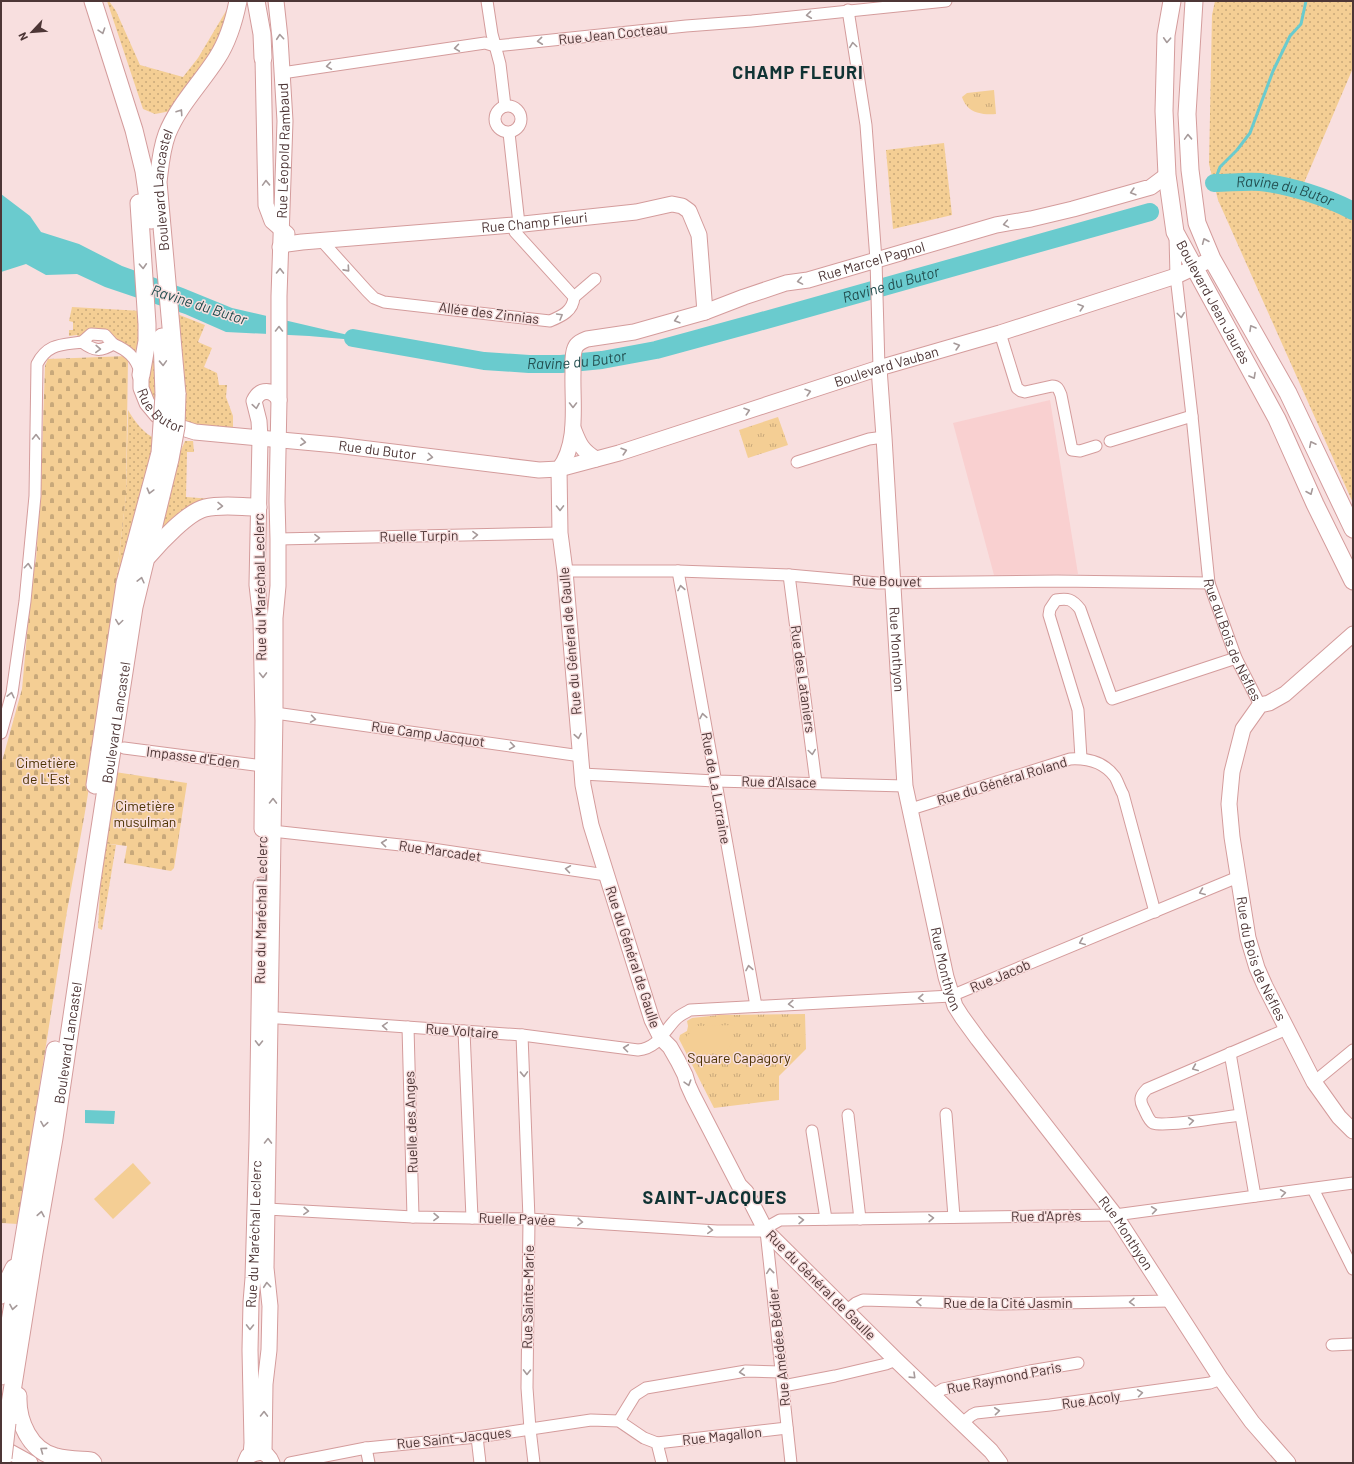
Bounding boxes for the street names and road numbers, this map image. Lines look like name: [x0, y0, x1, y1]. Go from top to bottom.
street label: Rue Jean Cocteau: [558, 19, 668, 48]
street label: Rue Léopold Rambaud: [273, 83, 293, 219]
street label: Boulevard Lancastel: [149, 126, 176, 252]
street label: Rue Champ Fleuri: [481, 208, 588, 236]
street label: Rue Marcel Pagnol: [816, 237, 927, 285]
street label: Boulevard Jean Jaurès: [1173, 237, 1254, 367]
street label: Allée des Zinnias: [438, 298, 540, 327]
street label: Boulevard Vauban: [832, 342, 940, 390]
street label: Rue Butor: [134, 386, 186, 436]
street label: Rue du Butor: [338, 436, 417, 463]
street label: Rue du Maréchal Leclerc: [250, 513, 269, 661]
street label: Ruelle Turpin: [379, 526, 459, 545]
street label: Rue du Général de Gaulle: [555, 566, 584, 716]
street label: Rue Bouvet: [852, 571, 922, 590]
street label: Rue du Bois de Nèfles: [1201, 578, 1266, 704]
street label: Rue Monthyon: [886, 606, 908, 693]
street label: Rue des Lataniers: [788, 624, 820, 734]
street label: Boulevard Lancastel: [98, 660, 133, 784]
street label: Rue Camp Jacquot: [370, 717, 486, 750]
street label: Rue de La Lorraine: [698, 731, 735, 845]
street label: Impasse d'Eden: [145, 742, 241, 771]
street label: Rue du Général Roland: [935, 753, 1069, 808]
street label: Rue d'Alsace: [741, 772, 817, 791]
street label: Rue du Maréchal Leclerc: [251, 836, 270, 984]
street label: Rue Marcadet: [398, 836, 482, 865]
street label: Rue du Général de Gaulle: [602, 884, 664, 1030]
street label: Rue du Bois de Nèfles: [1234, 895, 1290, 1024]
street label: Rue Monthyon: [927, 925, 965, 1014]
street label: Rue Jacob: [967, 955, 1033, 996]
street label: Boulevard Lancastel: [50, 981, 85, 1105]
street label: Rue Voltaire: [425, 1019, 499, 1042]
street label: Ruelle des Anges: [400, 1070, 421, 1173]
street label: Rue du Maréchal Leclerc: [242, 1160, 264, 1308]
street label: Rue Monthyon: [1095, 1192, 1157, 1273]
street label: Rue d'Après: [1011, 1206, 1082, 1225]
street label: Ruelle Pavée: [478, 1209, 556, 1228]
street label: Rue du Général de Gaulle: [763, 1226, 880, 1343]
street label: Rue Sainte-Marie: [518, 1245, 537, 1349]
street label: Rue Amédée Bédier: [764, 1287, 793, 1407]
street label: Rue de la Cité Jasmin: [943, 1294, 1073, 1311]
street label: Rue Raymond Paris: [945, 1358, 1063, 1397]
street label: Rue Acoly: [1060, 1387, 1122, 1412]
street label: Rue Saint-Jacques: [396, 1423, 512, 1452]
street label: Rue Magallon: [681, 1423, 763, 1448]

